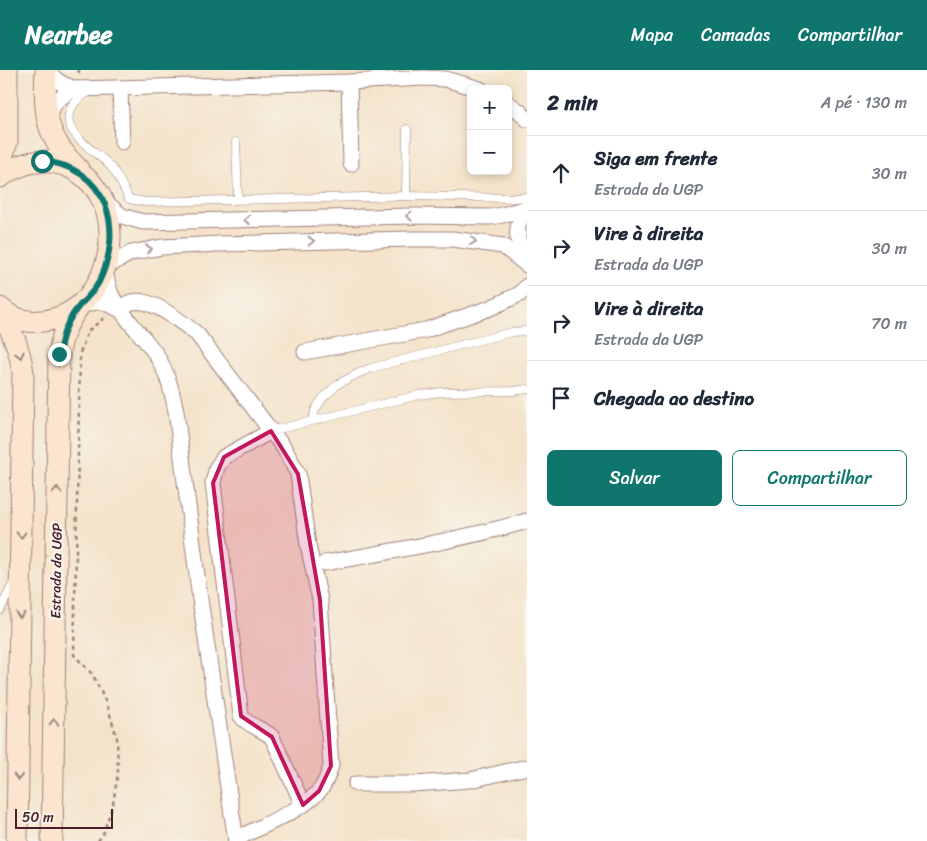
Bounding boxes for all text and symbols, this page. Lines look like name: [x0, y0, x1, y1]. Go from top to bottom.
text: Nearbee: [25, 14, 113, 56]
text: Mapa: [631, 19, 673, 51]
text: Camadas: [701, 19, 770, 51]
text: Compartilhar: [798, 19, 902, 51]
text: 2 min: [547, 84, 598, 122]
map controls: [467, 85, 512, 175]
button: +: [467, 85, 512, 130]
text: A pé · 130 m: [821, 88, 907, 117]
button: −: [467, 130, 512, 175]
text: Siga em frente: [594, 142, 717, 175]
route start: [31, 150, 54, 173]
icon: ahead: [547, 159, 575, 187]
text: 30 m: [872, 159, 907, 188]
text: Estrada da UGP: [594, 175, 703, 204]
one-way arrow: [405, 211, 413, 221]
one-way arrow: [243, 214, 251, 225]
text: Vire à direita: [594, 217, 703, 250]
icon: right: [547, 234, 575, 262]
text: 30 m: [872, 234, 907, 263]
one-way arrow: [470, 235, 478, 246]
one-way arrow: [307, 236, 315, 247]
one-way arrow: [145, 244, 153, 255]
text: Estrada da UGP: [594, 250, 703, 279]
text: Vire à direita: [594, 292, 703, 325]
icon: right: [547, 309, 575, 337]
text: 70 m: [871, 309, 907, 338]
text: Estrada da UGP: [594, 325, 703, 354]
route end: [48, 343, 71, 366]
one-way arrow: [14, 351, 25, 360]
text: Chegada ao destino: [594, 382, 754, 415]
icon: arrive: [547, 384, 575, 412]
button: Salvar: [547, 450, 722, 506]
button: Compartilhar: [732, 450, 907, 506]
one-way arrow: [52, 486, 62, 494]
street label: Estrada da UGP: [43, 522, 70, 619]
one-way arrow: [16, 532, 26, 539]
one-way arrow: [15, 612, 25, 619]
one-way arrow: [48, 718, 59, 726]
one-way arrow: [13, 774, 23, 782]
text: 50 m: [22, 805, 54, 830]
scale bar: [15, 806, 112, 829]

